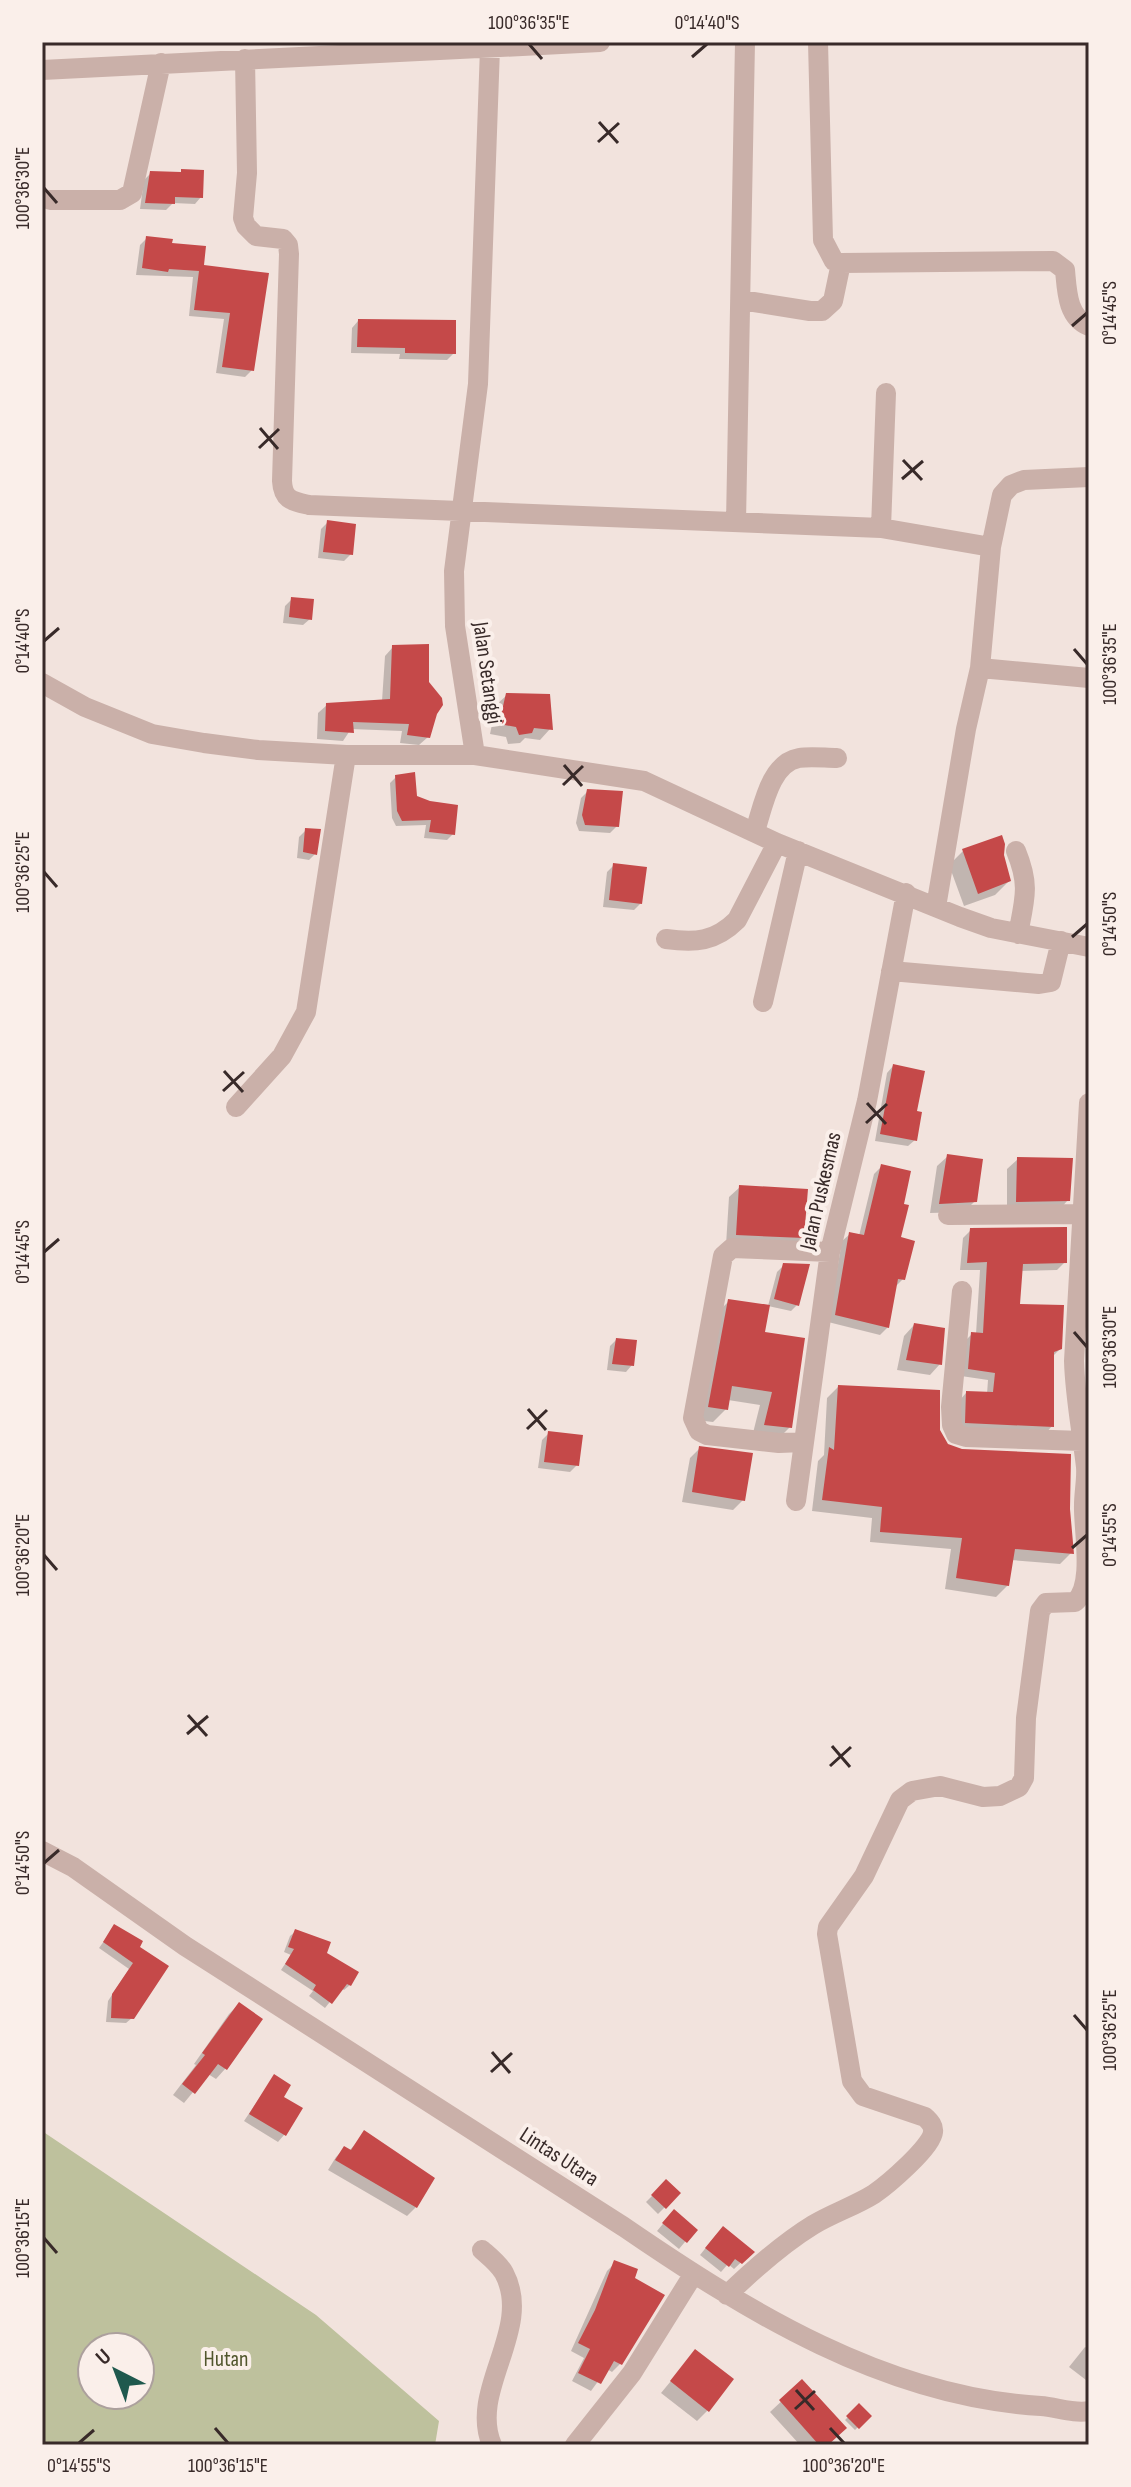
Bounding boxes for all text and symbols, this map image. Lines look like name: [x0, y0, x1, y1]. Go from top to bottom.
text: 100°36'35"E: [488, 11, 570, 35]
text: 0°14'40"S: [674, 11, 740, 35]
text: 100°36'30"E: [11, 147, 35, 229]
text: 0°14'45"S: [1098, 281, 1122, 345]
text: 0°14'40"S: [11, 608, 35, 674]
street label: Jalan Setanggi: [466, 619, 508, 726]
text: 100°36'35"E: [1098, 623, 1122, 705]
text: 100°36'25"E: [11, 831, 35, 913]
text: 0°14'50"S: [1098, 892, 1122, 956]
street label: Jalan Puskesmas: [794, 1129, 848, 1254]
text: 0°14'45"S: [11, 1220, 35, 1284]
text: 100°36'30"E: [1098, 1306, 1122, 1388]
text: 0°14'55"S: [1098, 1503, 1122, 1567]
text: 100°36'20"E: [11, 1514, 35, 1596]
text: 0°14'50"S: [11, 1831, 35, 1895]
text: 100°36'25"E: [1098, 1989, 1122, 2071]
street label: Lintas Utara: [514, 2122, 604, 2192]
text: 100°36'15"E: [11, 2198, 35, 2278]
north arrow: [76, 2331, 156, 2411]
text: U: [90, 2343, 117, 2371]
park label: Hutan: [204, 2346, 248, 2373]
text: 0°14'55"S: [47, 2454, 111, 2478]
text: 100°36'15"E: [188, 2454, 268, 2478]
text: 100°36'20"E: [803, 2454, 885, 2478]

